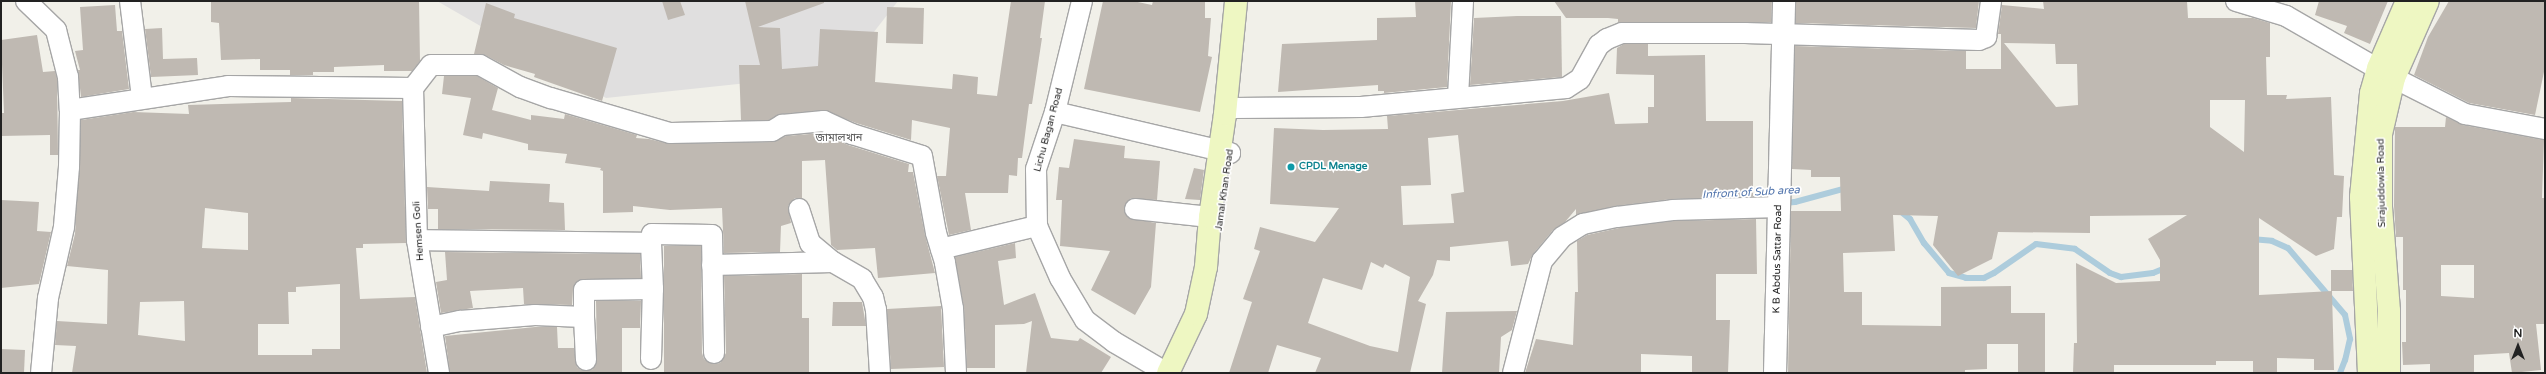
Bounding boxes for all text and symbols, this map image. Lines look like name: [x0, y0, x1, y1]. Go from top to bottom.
street label: Lichu Bagan Road: [1032, 87, 1066, 173]
district label: জামালখান: [816, 131, 862, 145]
street label: Sirajuddowla Road: [2375, 138, 2389, 228]
street label: Jamal Khan Road: [1213, 148, 1237, 232]
place label: CPDL Menage: [1299, 161, 1367, 173]
marker: CPDL Menage: [1286, 162, 1296, 172]
water label: Infront of Sub area: [1702, 184, 1800, 202]
street label: Hemsen Goli: [411, 201, 427, 261]
street label: K B Abdus Sattar Road: [1771, 204, 1785, 314]
north arrow: [2498, 326, 2538, 366]
text: N: [2514, 327, 2522, 340]

